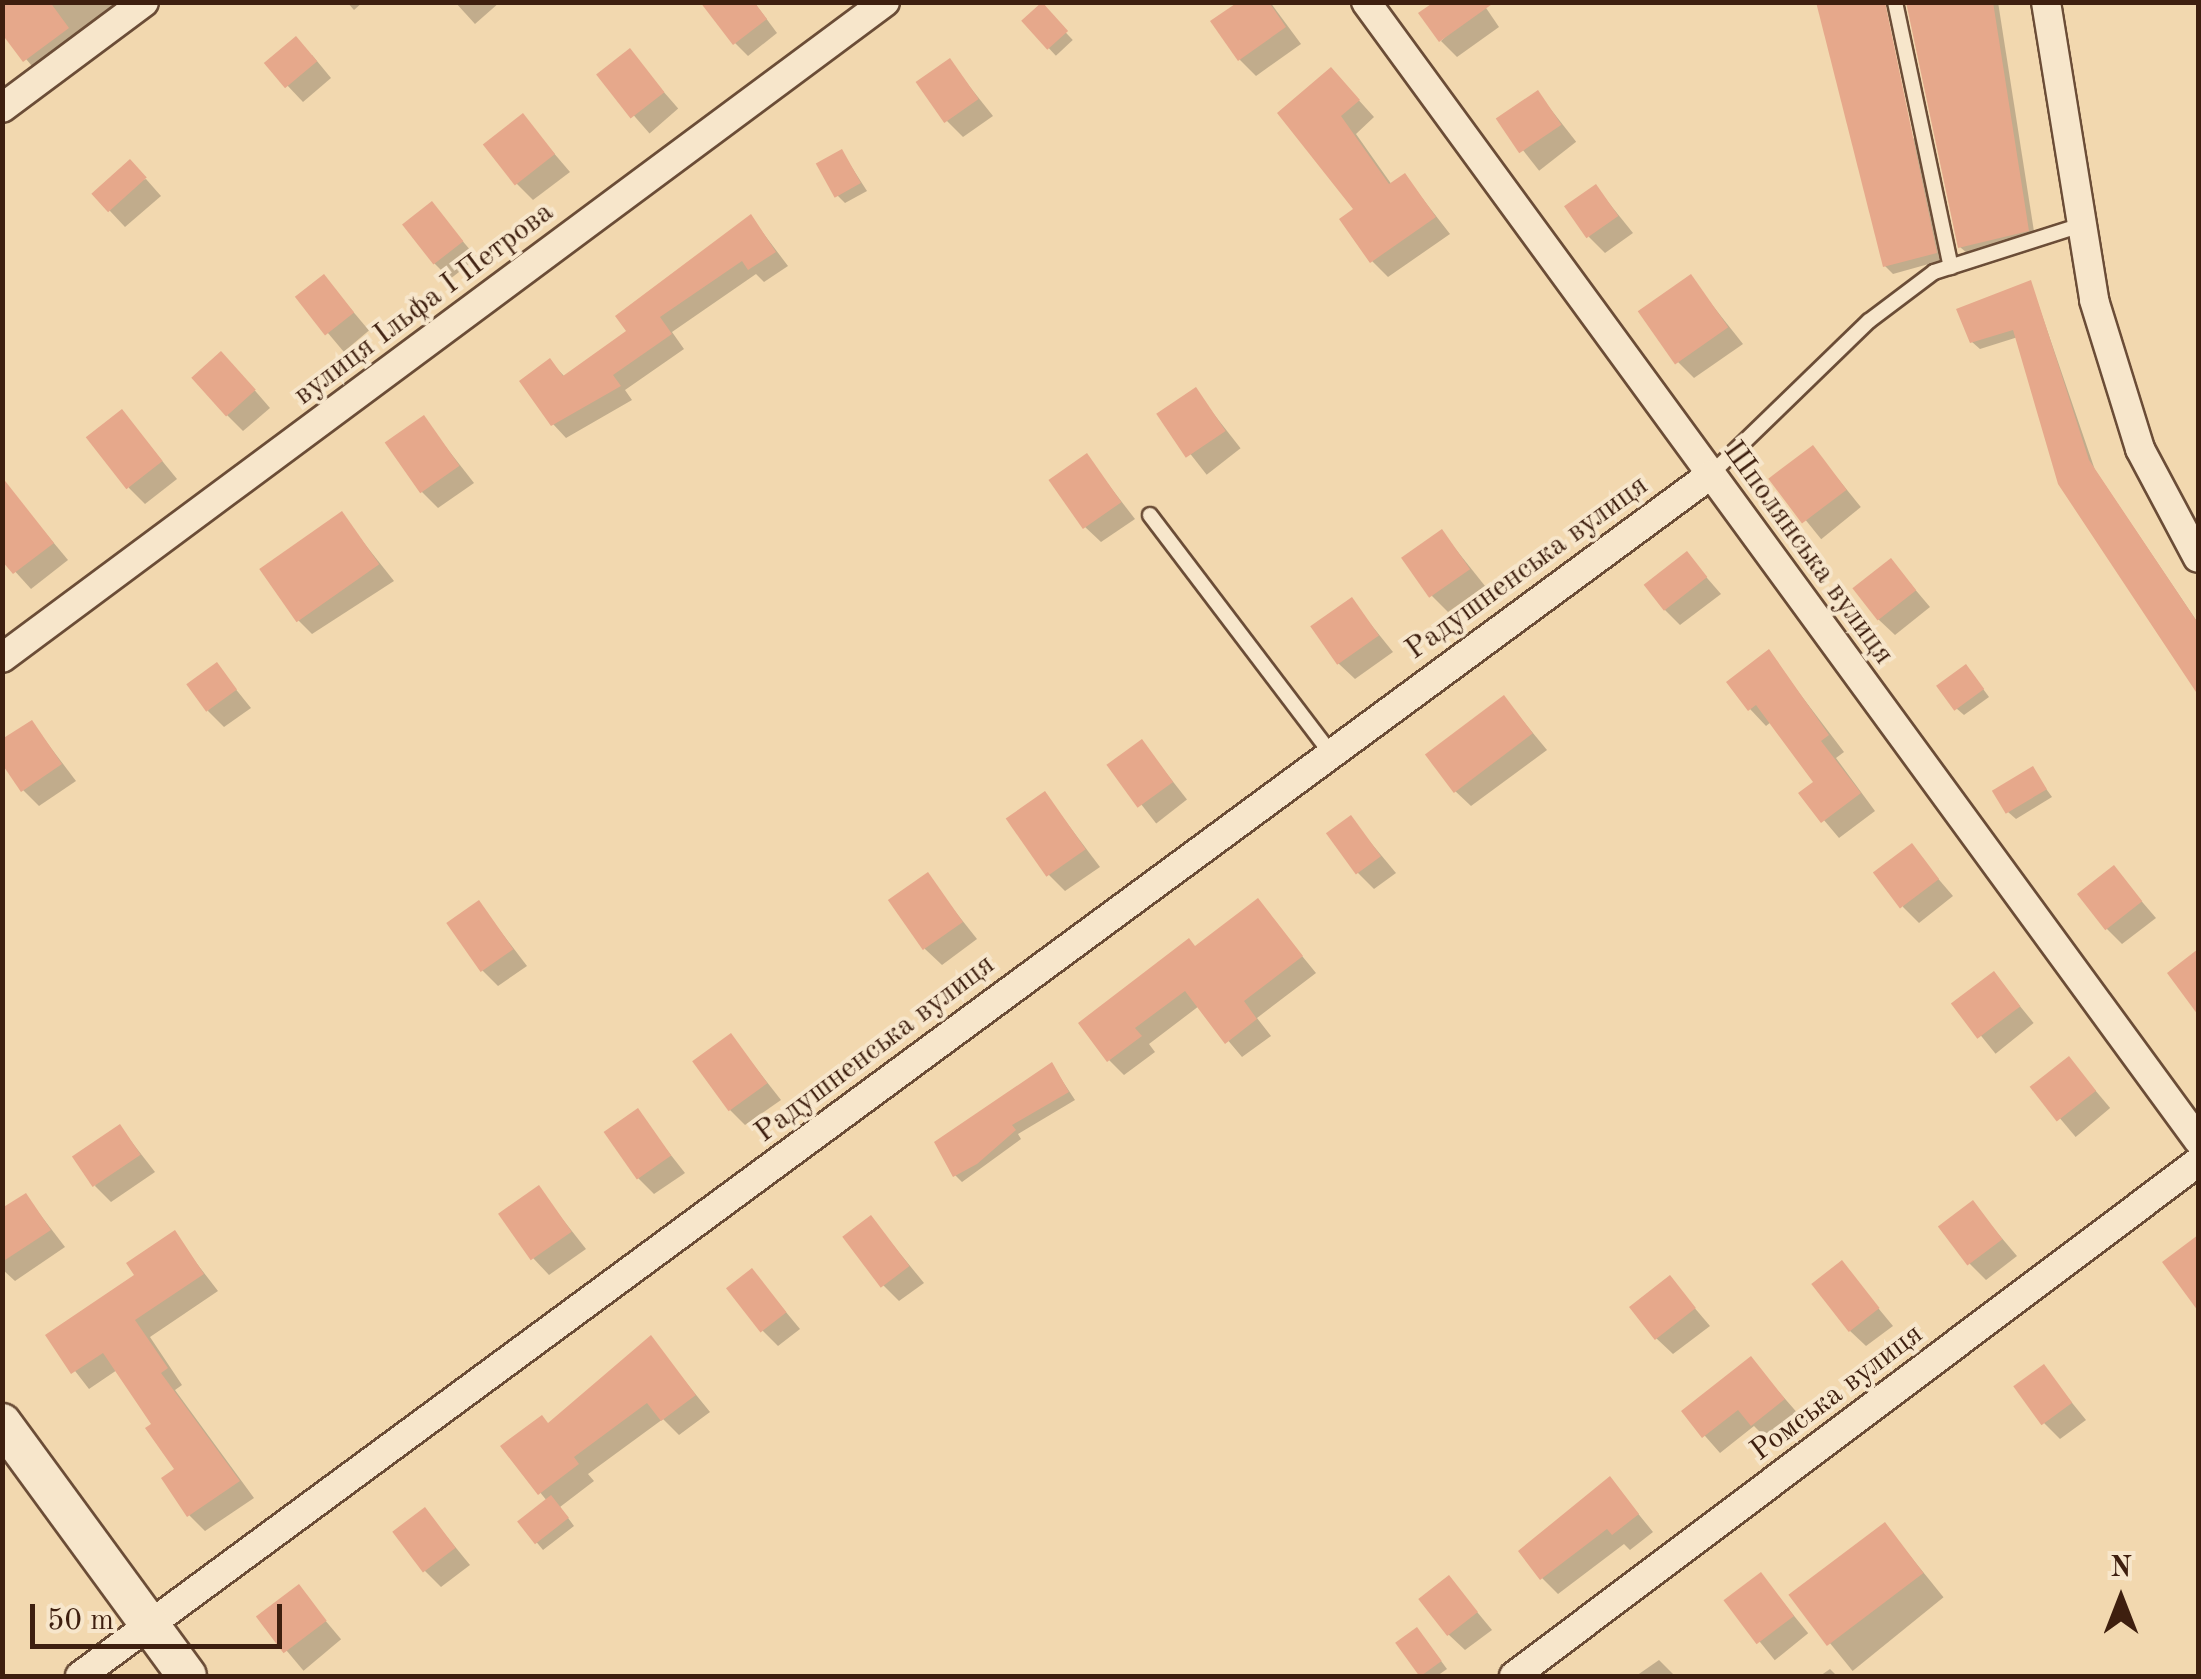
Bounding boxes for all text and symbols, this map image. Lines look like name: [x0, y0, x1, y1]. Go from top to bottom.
street label: вулиця Ільфа І Петрова: [287, 195, 561, 413]
street label: Шполянська вулиця: [1715, 434, 1901, 672]
street label: Радушненська вулиця: [1399, 468, 1655, 668]
street label: Радушненська вулиця: [748, 947, 1002, 1151]
street label: Ромська вулиця: [1744, 1316, 1930, 1470]
north arrow: [2071, 1549, 2171, 1649]
text: N: [2110, 1555, 2132, 1583]
scale bar: [35, 1584, 288, 1646]
text: 50 m: [47, 1606, 114, 1636]

